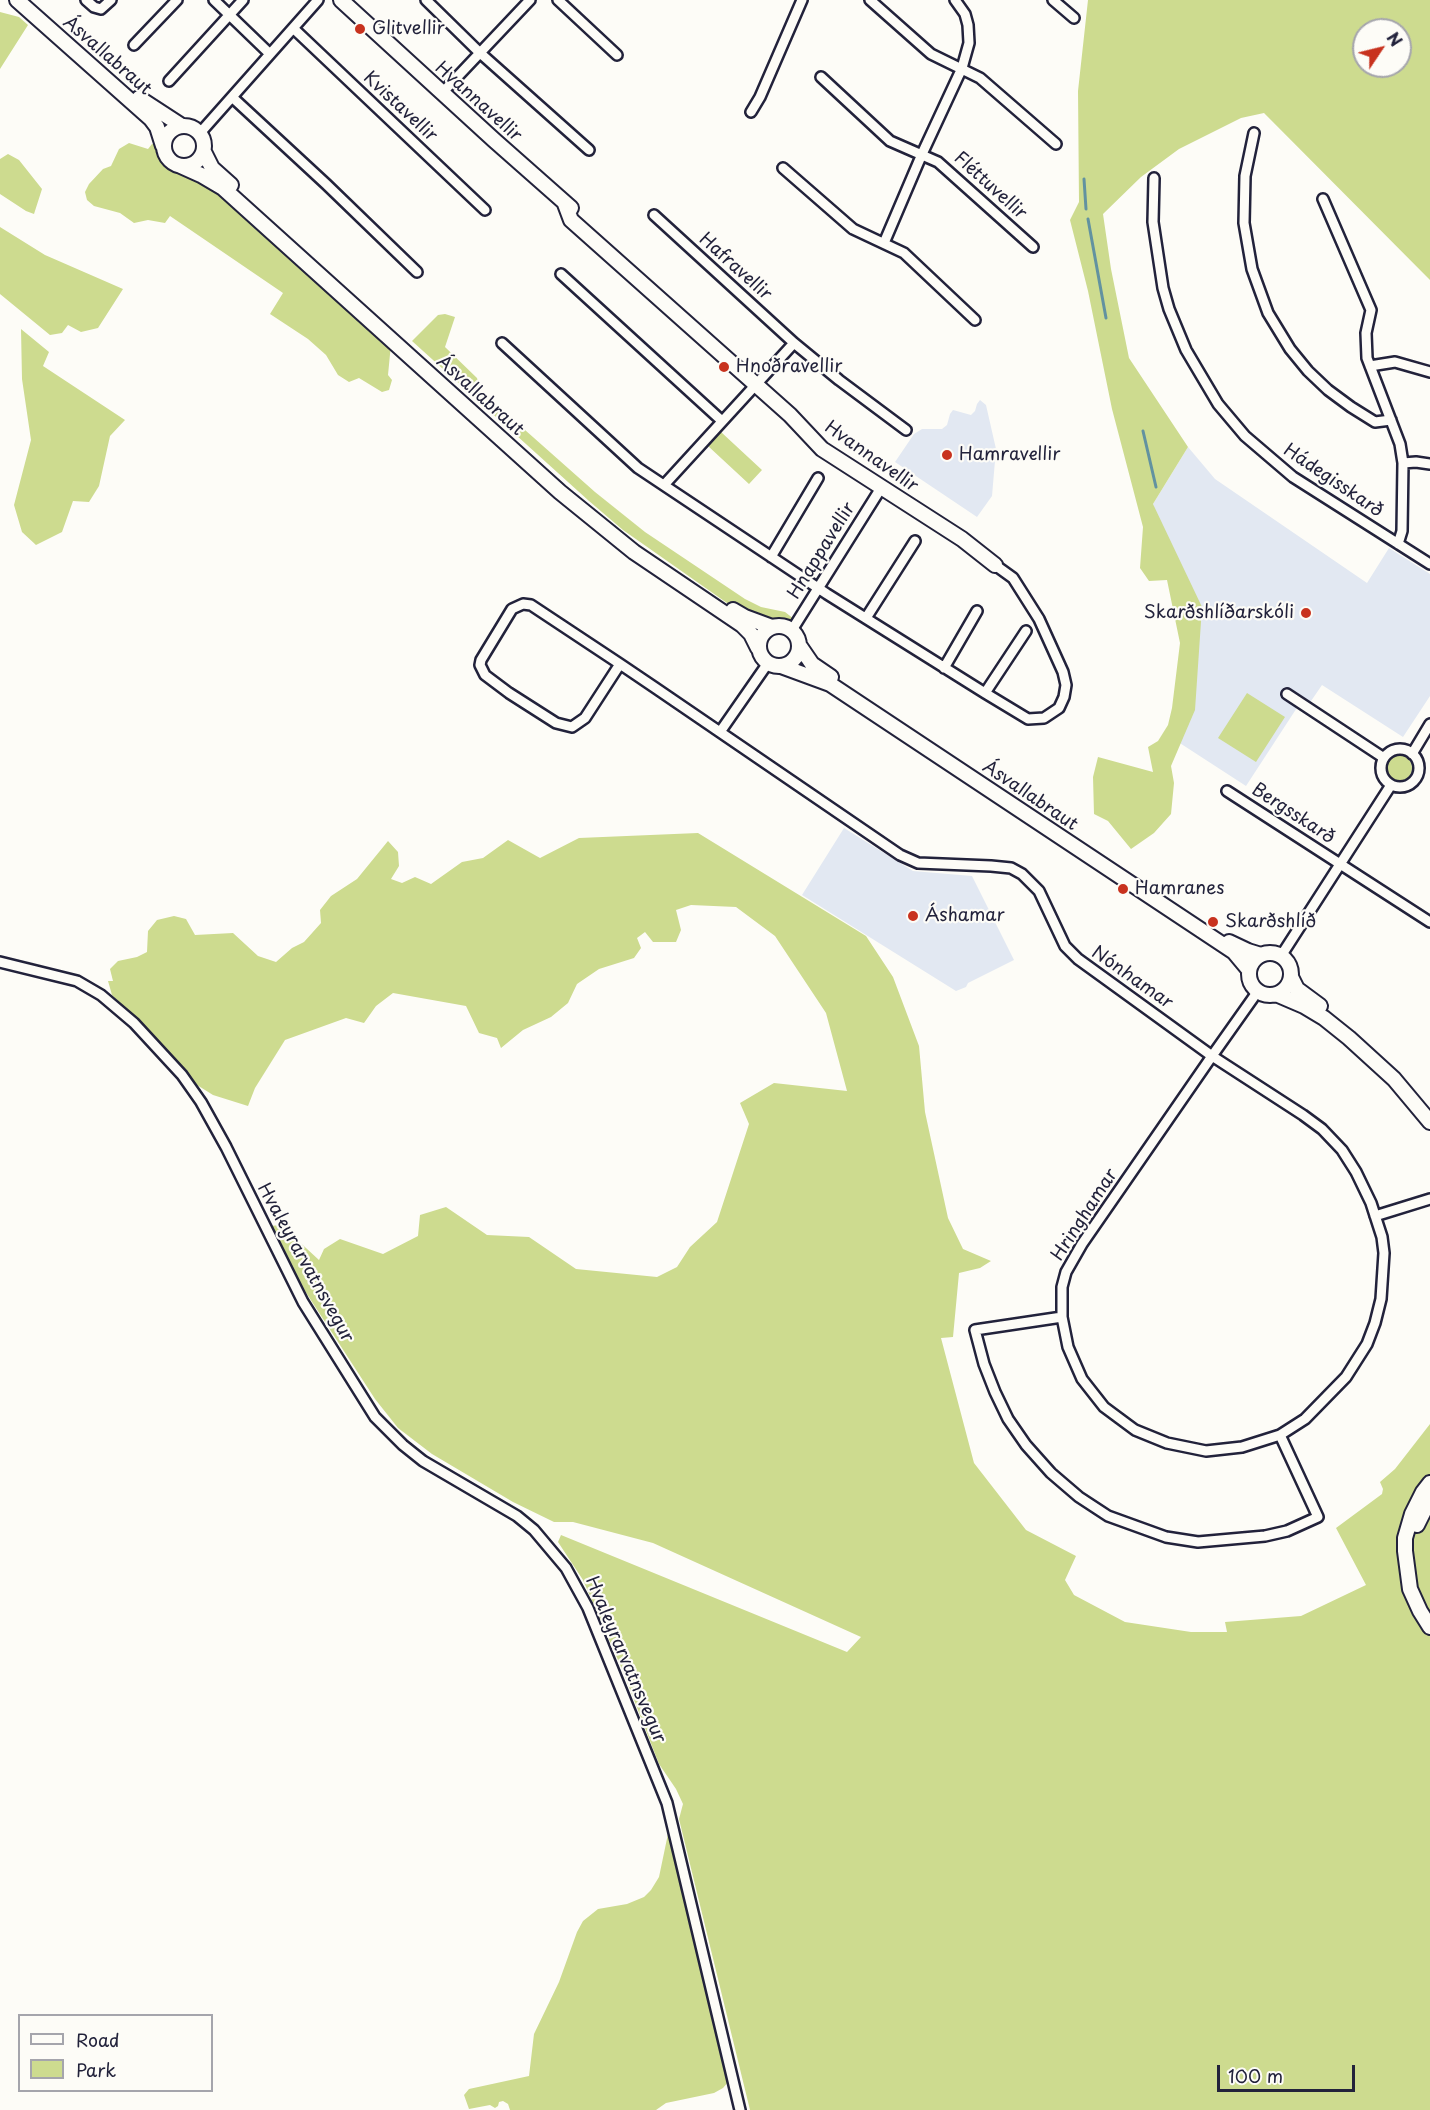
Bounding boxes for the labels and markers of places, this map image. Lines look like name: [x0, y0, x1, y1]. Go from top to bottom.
place label: Glitvellir: [372, 18, 445, 40]
marker: Glitvellir: [353, 22, 367, 36]
place label: Hnoðravellir: [736, 356, 842, 378]
marker: Hnoðravellir: [717, 360, 731, 374]
place label: Hamravellir: [959, 444, 1060, 466]
marker: Hamravellir: [940, 448, 954, 462]
place label: Skarðshlíðarskóli: [1144, 602, 1294, 624]
marker: Skarðshlíðarskóli: [1299, 606, 1313, 620]
place label: Hamranes: [1135, 878, 1224, 900]
marker: Hamranes: [1116, 882, 1130, 896]
place label: Áshamar: [925, 905, 1005, 927]
marker: Áshamar: [906, 909, 920, 923]
place label: Skarðshlíð: [1225, 911, 1316, 933]
marker: Skarðshlíð: [1206, 915, 1220, 929]

